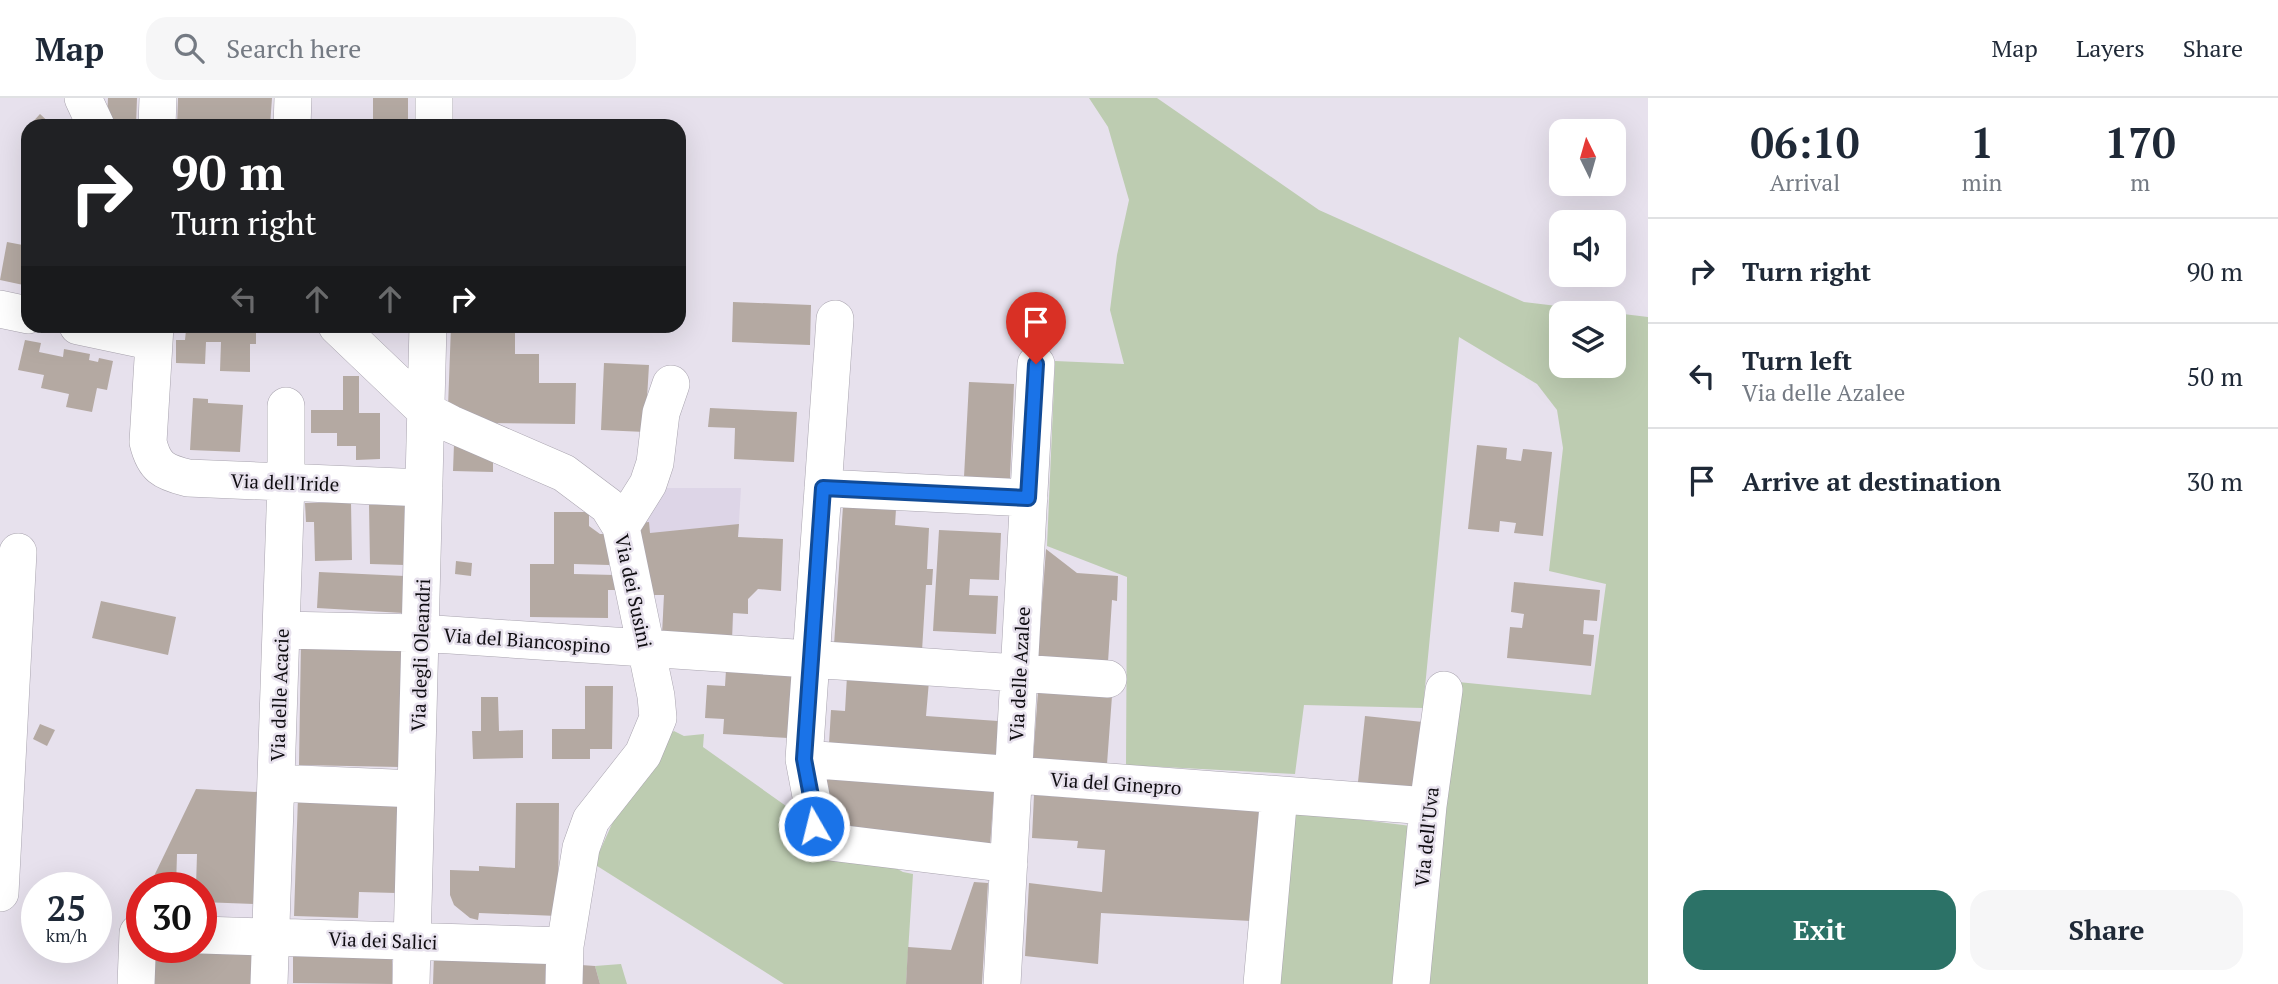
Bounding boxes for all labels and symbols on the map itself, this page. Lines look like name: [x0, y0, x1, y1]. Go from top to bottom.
north arrow: [1549, 119, 1626, 196]
pin: [1006, 292, 1066, 364]
street label: Via dell'Iride: [230, 468, 340, 496]
street label: Via dei Susini: [610, 532, 658, 650]
street label: Via degli Oleandri: [405, 578, 435, 732]
street label: Via delle Azalee: [1003, 606, 1035, 742]
street label: Via del Biancospino: [443, 622, 611, 658]
street label: Via delle Acacie: [264, 628, 294, 762]
street label: Via del Ginepro: [1050, 766, 1182, 800]
street label: Via dell'Uva: [1408, 785, 1444, 888]
position arrow: [777, 789, 851, 863]
speed limit sign: 30: [126, 872, 217, 963]
street label: Via dei Salici: [328, 926, 438, 954]

